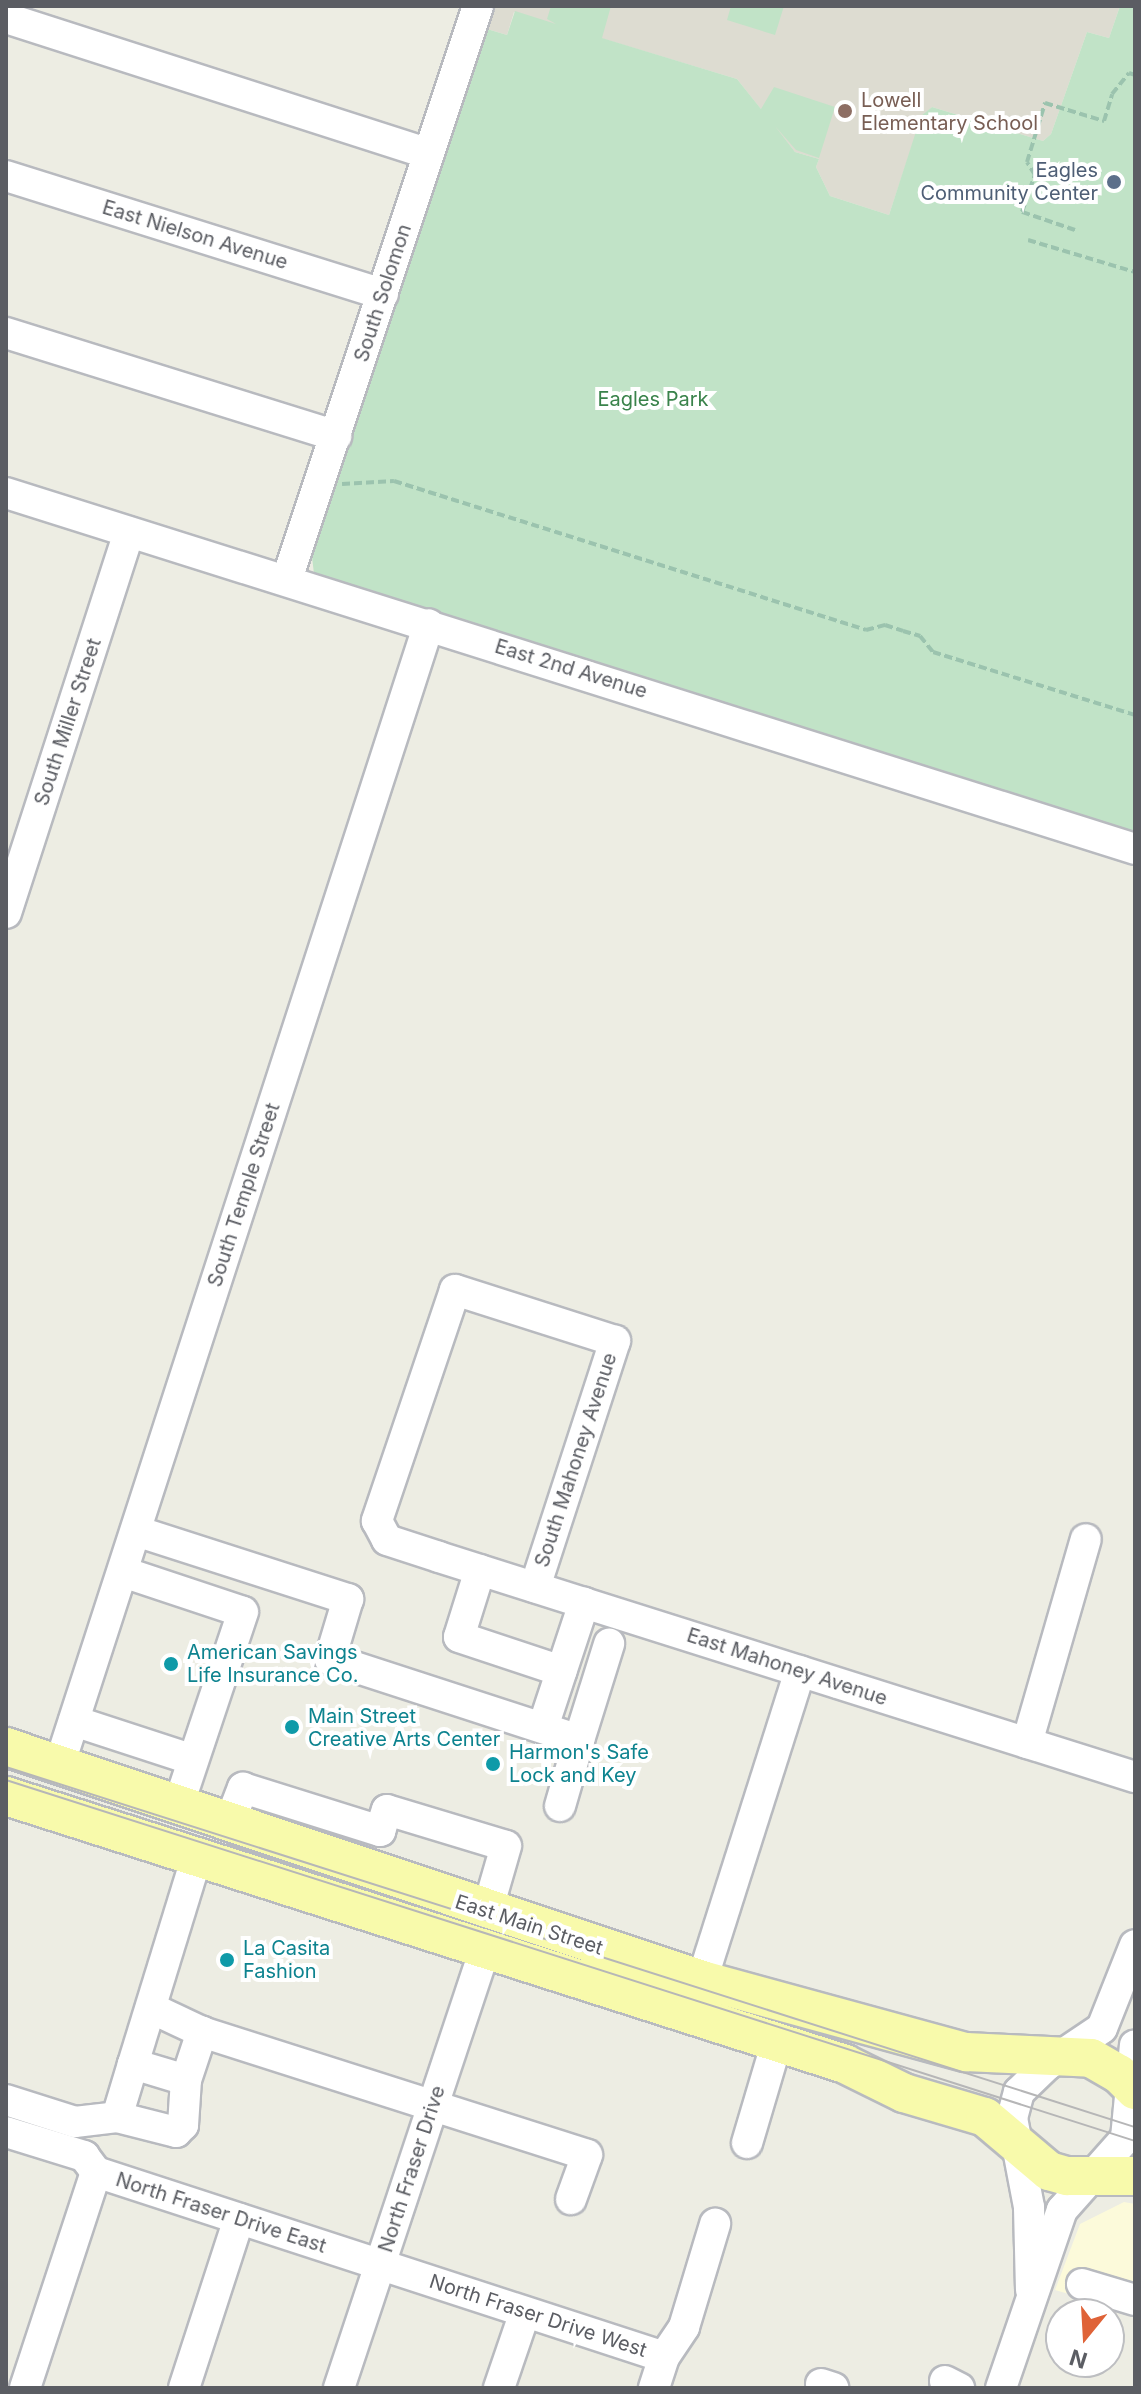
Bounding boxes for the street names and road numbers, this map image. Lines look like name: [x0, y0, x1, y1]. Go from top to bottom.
street label: East Nielson Avenue: [99, 195, 291, 275]
street label: South Solomon: [349, 221, 417, 365]
street label: East 2nd Avenue: [492, 634, 650, 704]
street label: South Miller Street: [30, 635, 106, 809]
street label: South Temple Street: [203, 1100, 285, 1290]
street label: South Mahoney Avenue: [530, 1350, 622, 1570]
street label: East Mahoney Avenue: [684, 1623, 890, 1711]
street label: East Main Street: [452, 1890, 606, 1960]
street label: North Fraser Drive: [374, 2083, 450, 2255]
street label: North Fraser Drive East: [113, 2168, 329, 2258]
street label: North Fraser Drive West: [426, 2270, 650, 2362]

